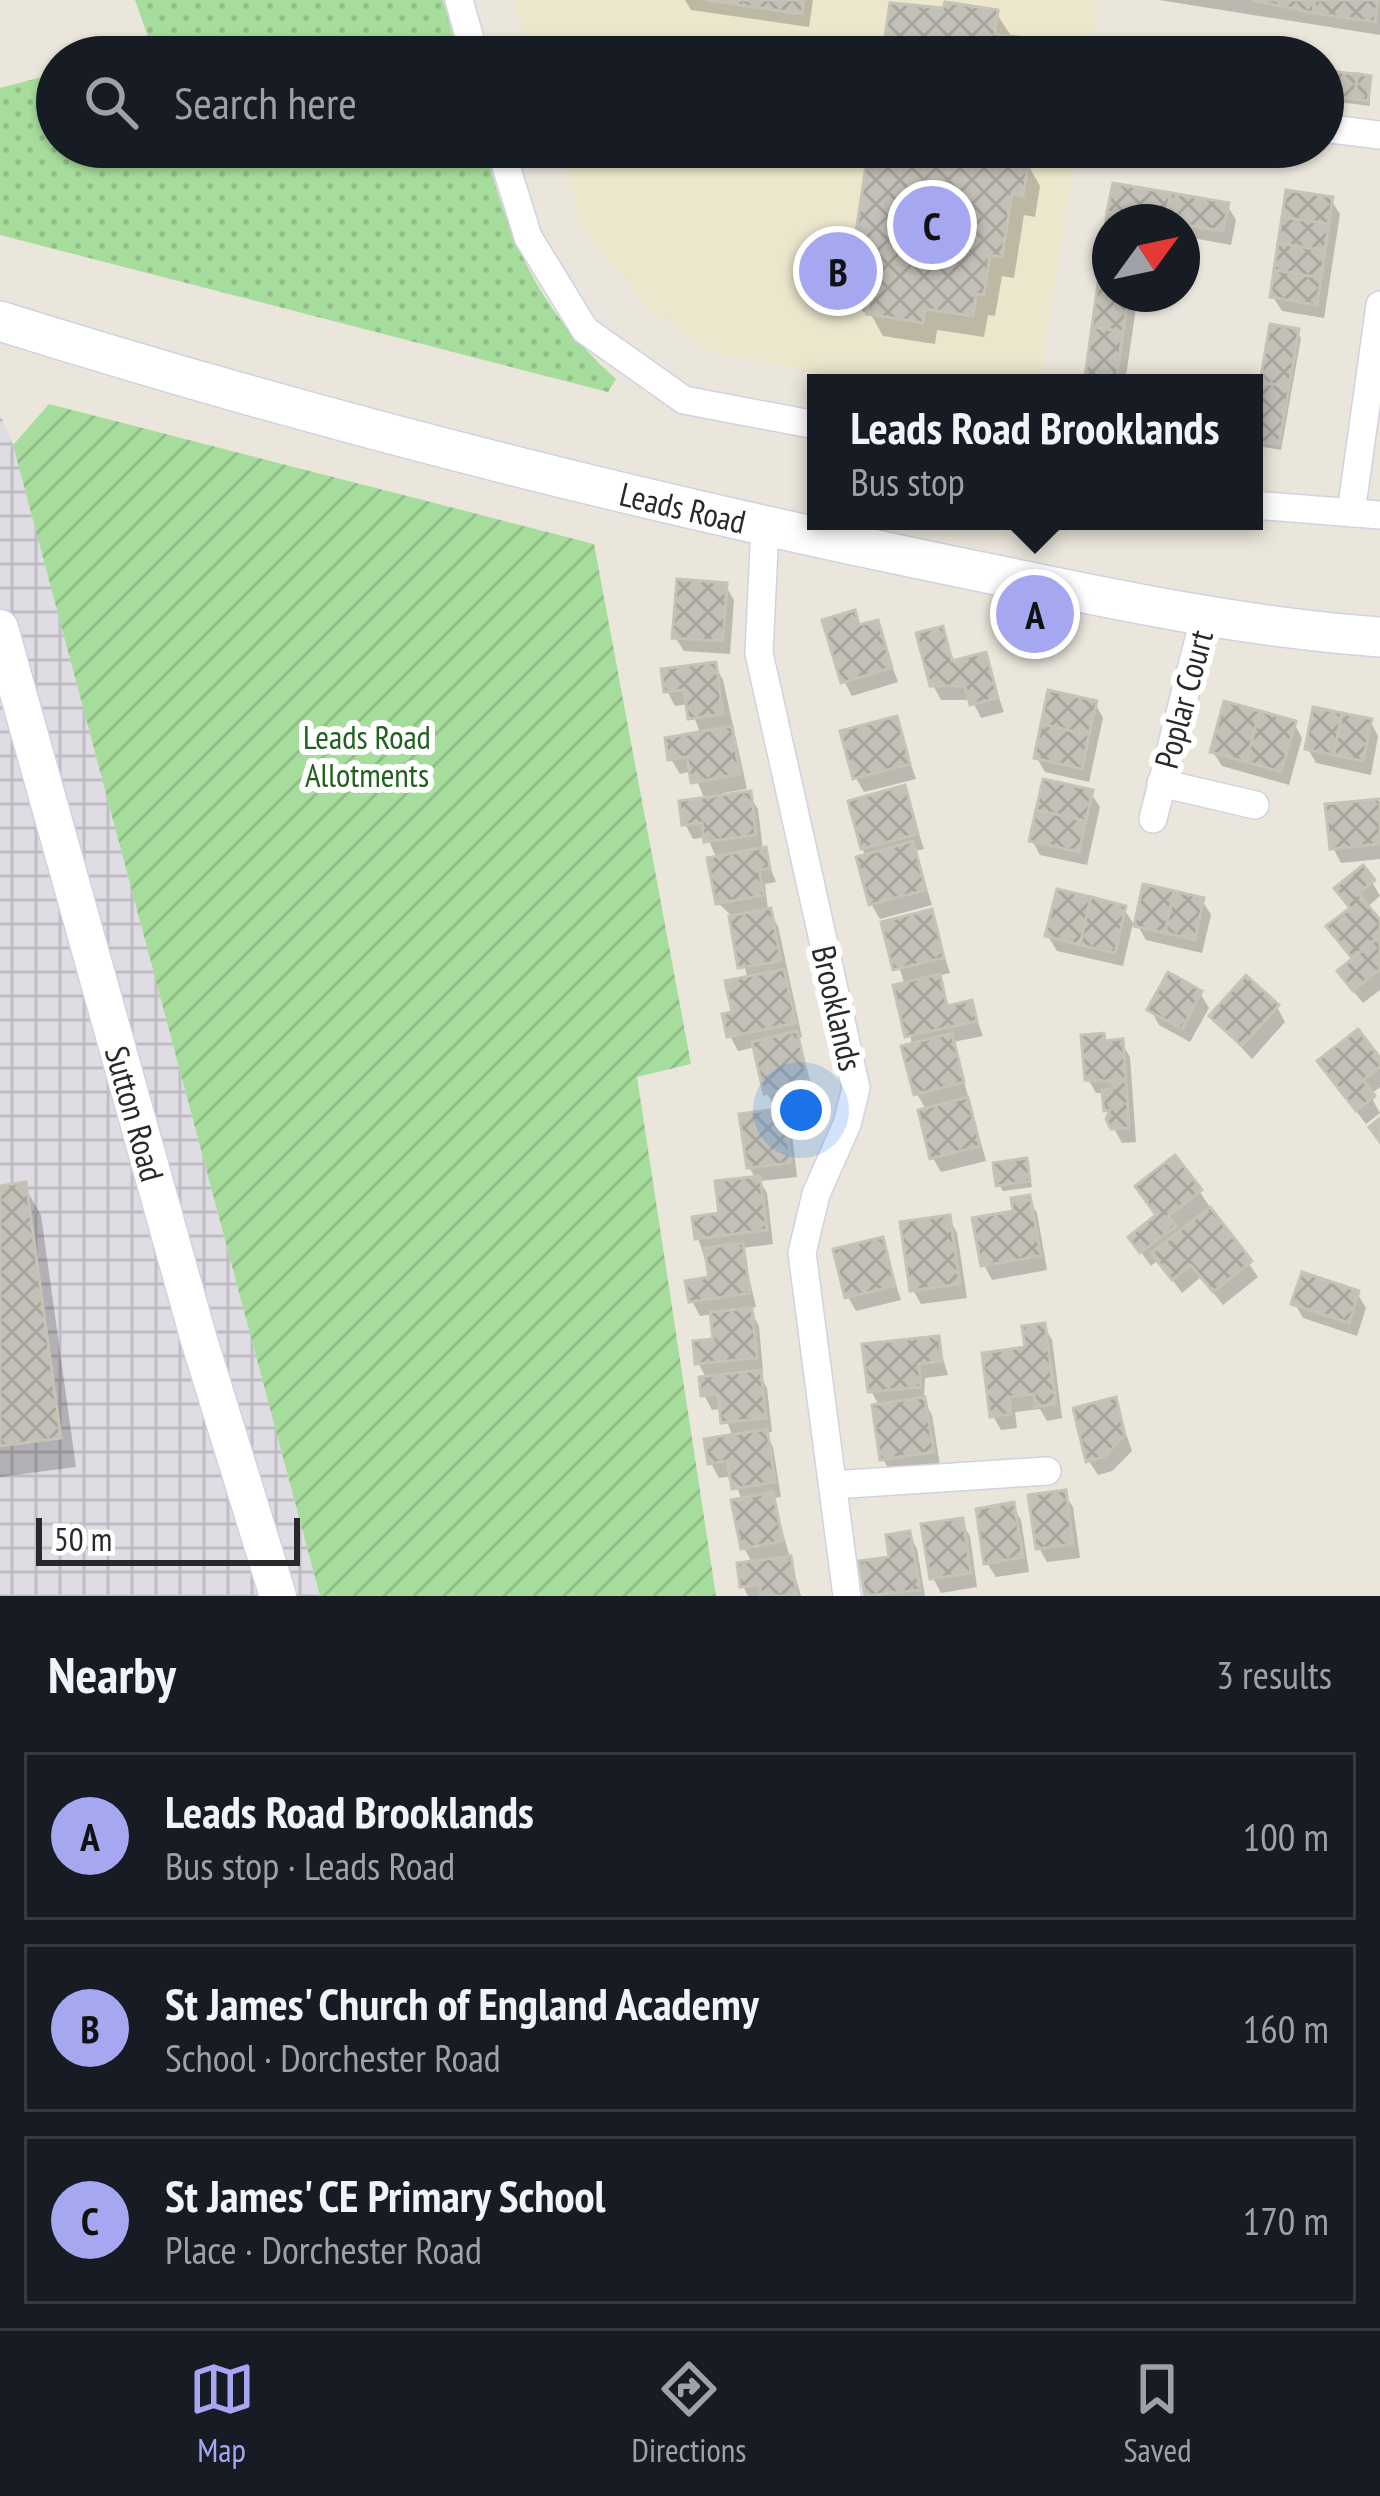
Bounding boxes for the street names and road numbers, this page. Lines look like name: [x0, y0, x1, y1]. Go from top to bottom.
street label: Leads Road: [616, 471, 750, 542]
street label: Poplar Court: [1144, 625, 1222, 773]
street label: Brooklands: [803, 941, 873, 1075]
street label: Sutton Road: [96, 1041, 175, 1186]

